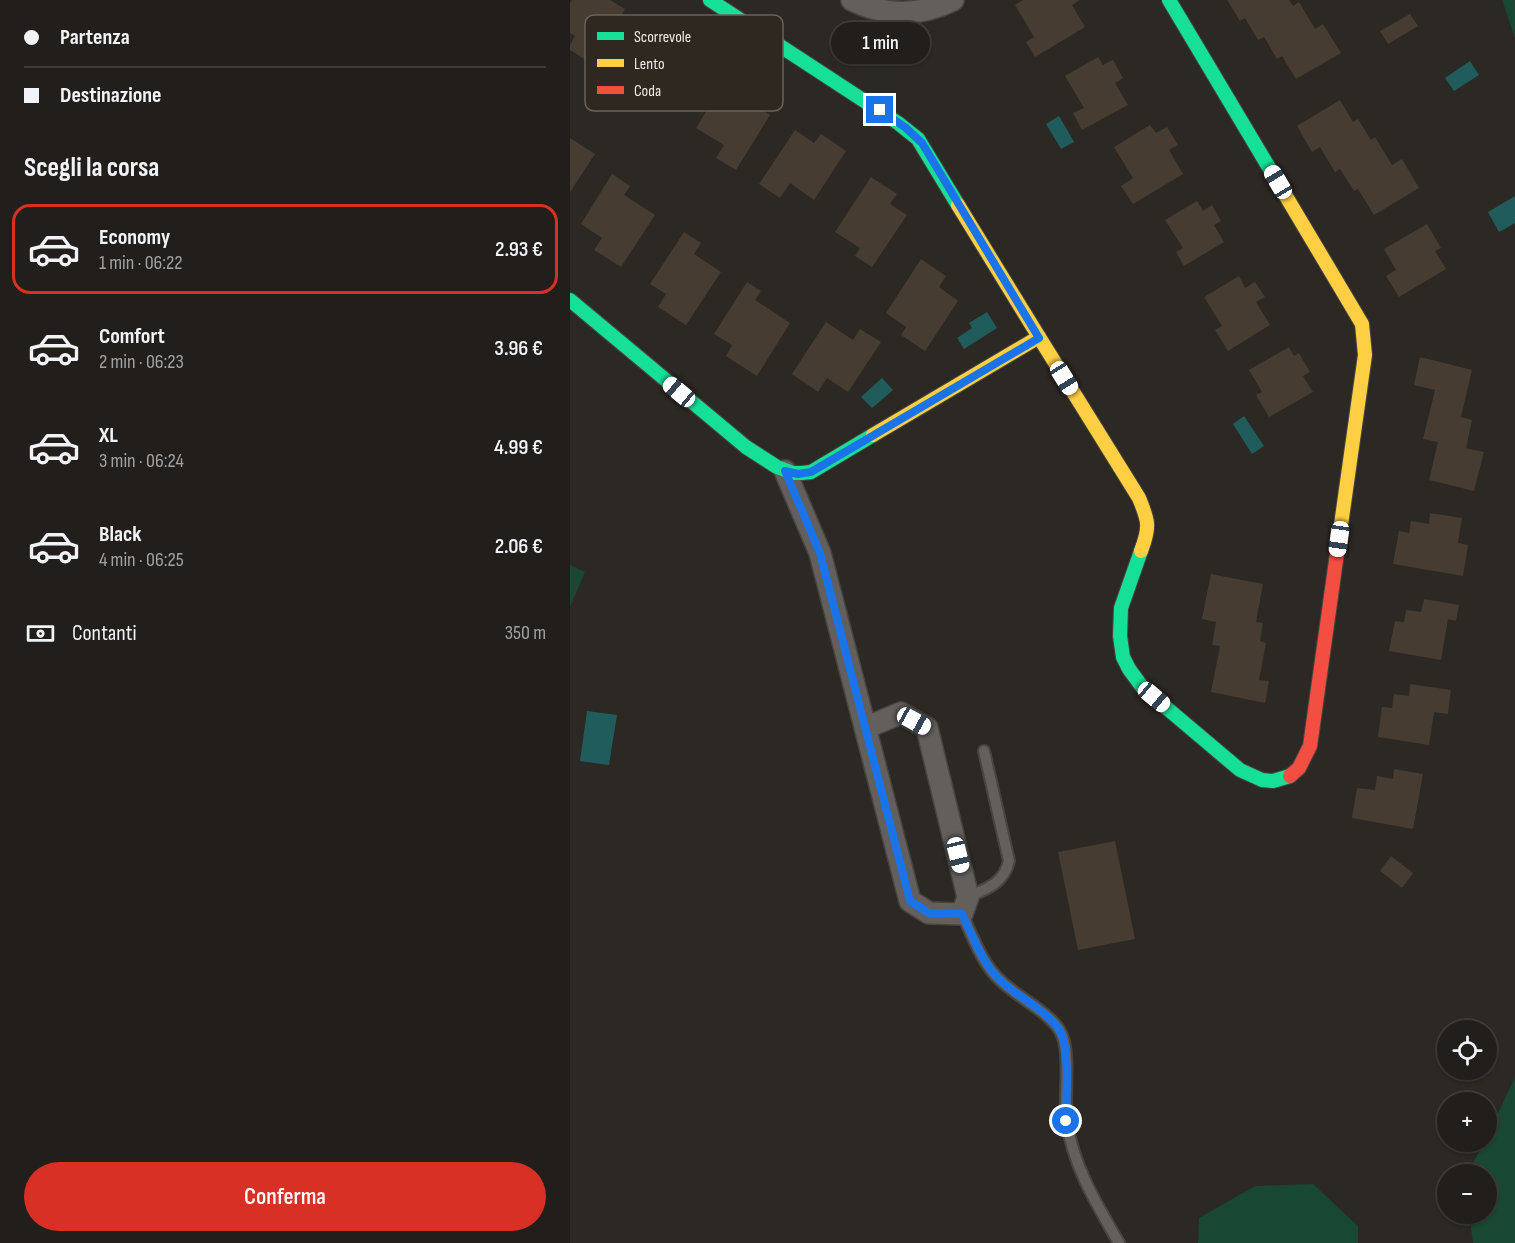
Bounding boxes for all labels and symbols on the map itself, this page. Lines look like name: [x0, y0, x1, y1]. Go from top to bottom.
legend: [585, 15, 783, 111]
callout: 1 min: [830, 23, 930, 65]
text: Scorrevole: [634, 28, 691, 47]
text: Lento: [634, 55, 665, 74]
text: Coda: [634, 82, 661, 101]
route end: [866, 96, 893, 123]
car: [1261, 162, 1295, 202]
car: [1047, 358, 1081, 398]
car: [659, 374, 699, 410]
car: [1328, 520, 1350, 558]
car: [1134, 679, 1174, 715]
car: [894, 704, 934, 738]
car: [945, 835, 971, 875]
route start: [1052, 1107, 1079, 1134]

